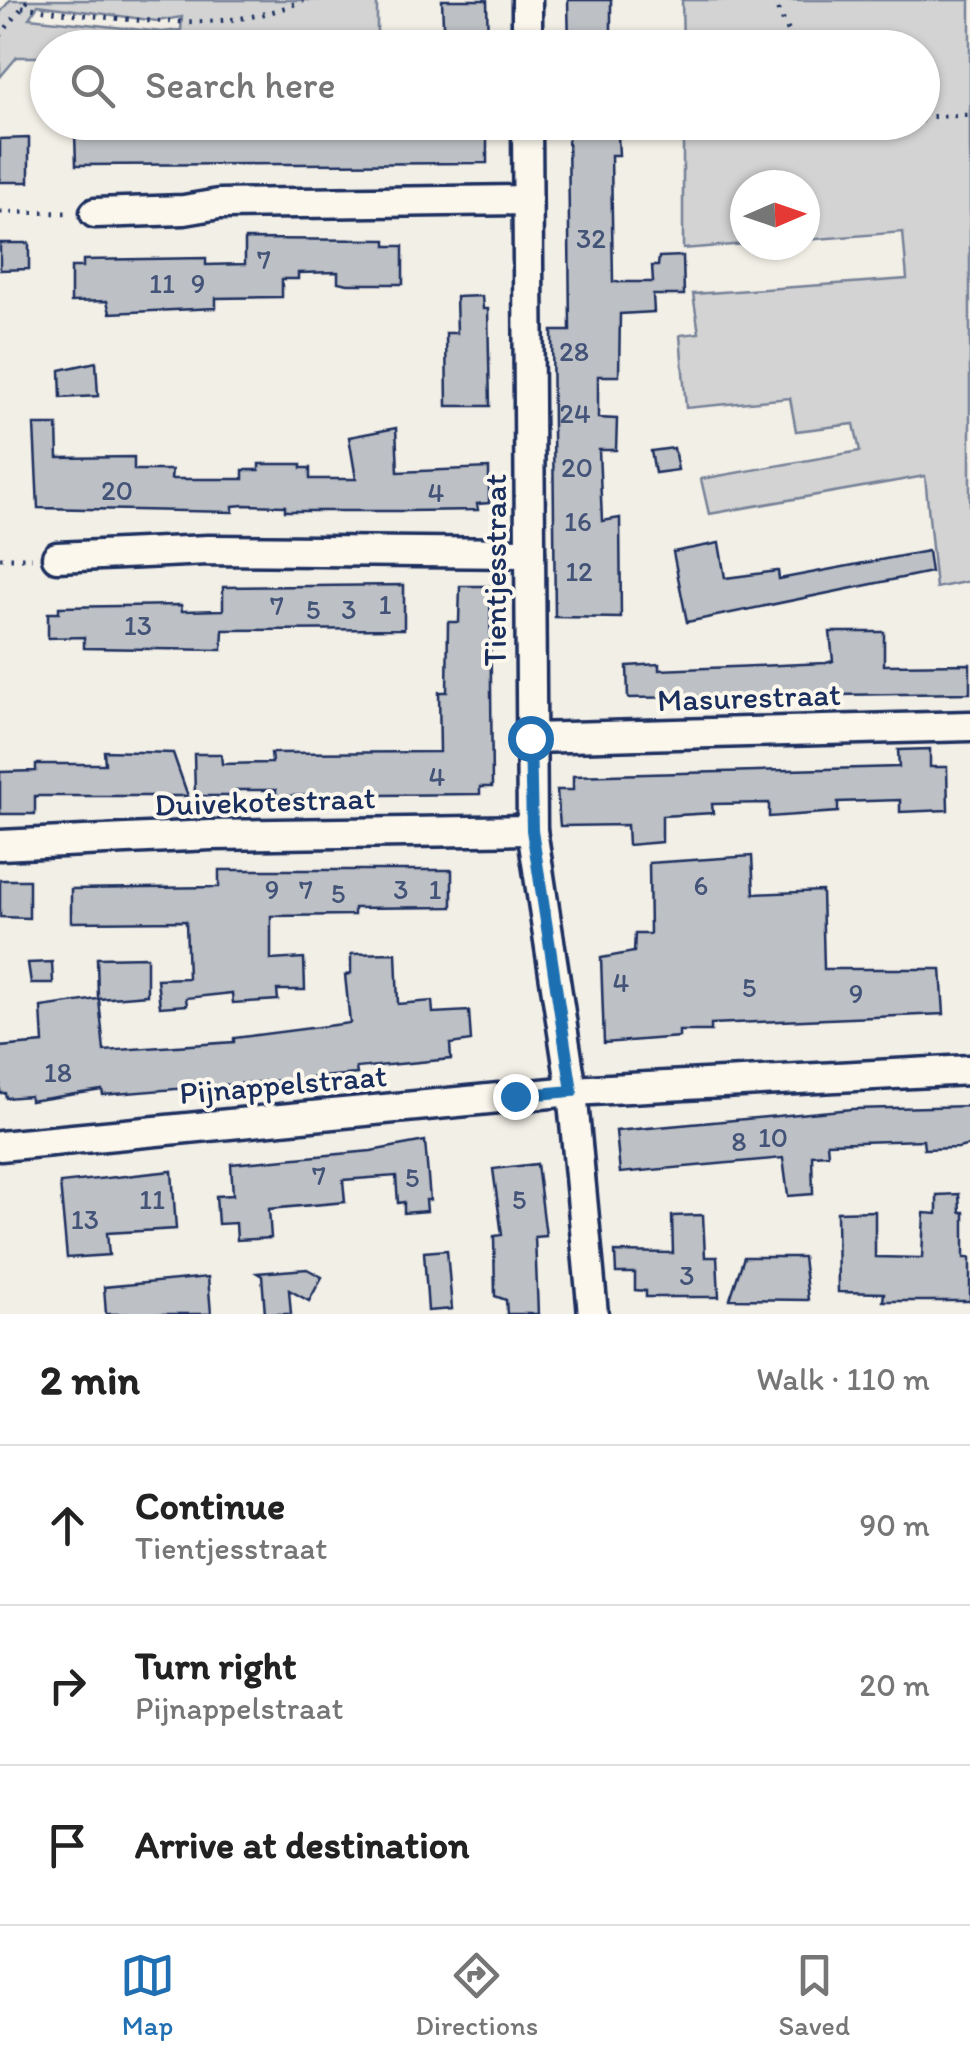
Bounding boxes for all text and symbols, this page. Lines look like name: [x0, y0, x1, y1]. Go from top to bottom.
search box: [30, 30, 940, 140]
icon: search: [65, 58, 120, 113]
text: Search here: [145, 62, 336, 108]
north arrow: [730, 170, 820, 260]
house number: 32: [576, 221, 606, 255]
house number: 7: [257, 242, 271, 276]
house number: 11: [149, 266, 175, 300]
house number: 9: [191, 266, 205, 300]
house number: 28: [559, 334, 589, 368]
house number: 24: [559, 396, 591, 430]
house number: 20: [561, 450, 593, 484]
house number: 20: [101, 473, 133, 507]
street label: Tientjesstraat: [476, 474, 514, 666]
house number: 4: [428, 475, 445, 509]
house number: 16: [564, 504, 592, 538]
house number: 12: [565, 554, 593, 588]
house number: 1: [379, 587, 392, 621]
house number: 7: [270, 588, 284, 622]
house number: 5: [306, 592, 320, 626]
house number: 3: [341, 592, 357, 626]
house number: 13: [124, 608, 152, 642]
street label: Masurestraat: [656, 675, 842, 719]
route start: [508, 716, 554, 762]
house number: 4: [429, 759, 446, 793]
street label: Duivekotestraat: [154, 778, 376, 824]
house number: 6: [694, 868, 708, 902]
house number: 9: [265, 872, 279, 906]
house number: 7: [299, 872, 313, 906]
house number: 3: [393, 872, 409, 906]
house number: 1: [429, 872, 442, 906]
house number: 5: [331, 876, 345, 910]
house number: 4: [613, 965, 630, 999]
house number: 5: [742, 970, 756, 1004]
house number: 9: [849, 976, 863, 1010]
house number: 18: [44, 1055, 72, 1089]
street label: Pijnappelstraat: [178, 1056, 388, 1112]
route end: [493, 1074, 539, 1120]
house number: 10: [758, 1120, 788, 1154]
house number: 8: [731, 1124, 747, 1158]
house number: 7: [312, 1158, 326, 1192]
house number: 5: [405, 1160, 419, 1194]
house number: 11: [139, 1182, 165, 1216]
house number: 5: [512, 1182, 526, 1216]
house number: 13: [71, 1202, 99, 1236]
house number: 3: [679, 1258, 695, 1292]
text: 2 min: [40, 1354, 140, 1405]
text: Walk · 110 m: [756, 1360, 930, 1398]
text: Continue: [135, 1483, 285, 1529]
icon: ahead: [40, 1498, 95, 1553]
text: 90 m: [859, 1506, 930, 1544]
text: Tientjesstraat: [135, 1529, 327, 1567]
text: Turn right: [135, 1643, 297, 1689]
icon: right: [40, 1658, 95, 1713]
text: 20 m: [859, 1666, 930, 1704]
text: Pijnappelstraat: [135, 1689, 343, 1727]
icon: arrive: [40, 1818, 95, 1873]
text: Arrive at destination: [135, 1822, 470, 1868]
tab: Map: [120, 1948, 175, 2042]
tab: Directions: [415, 1948, 538, 2042]
tab: Saved: [778, 1948, 850, 2042]

